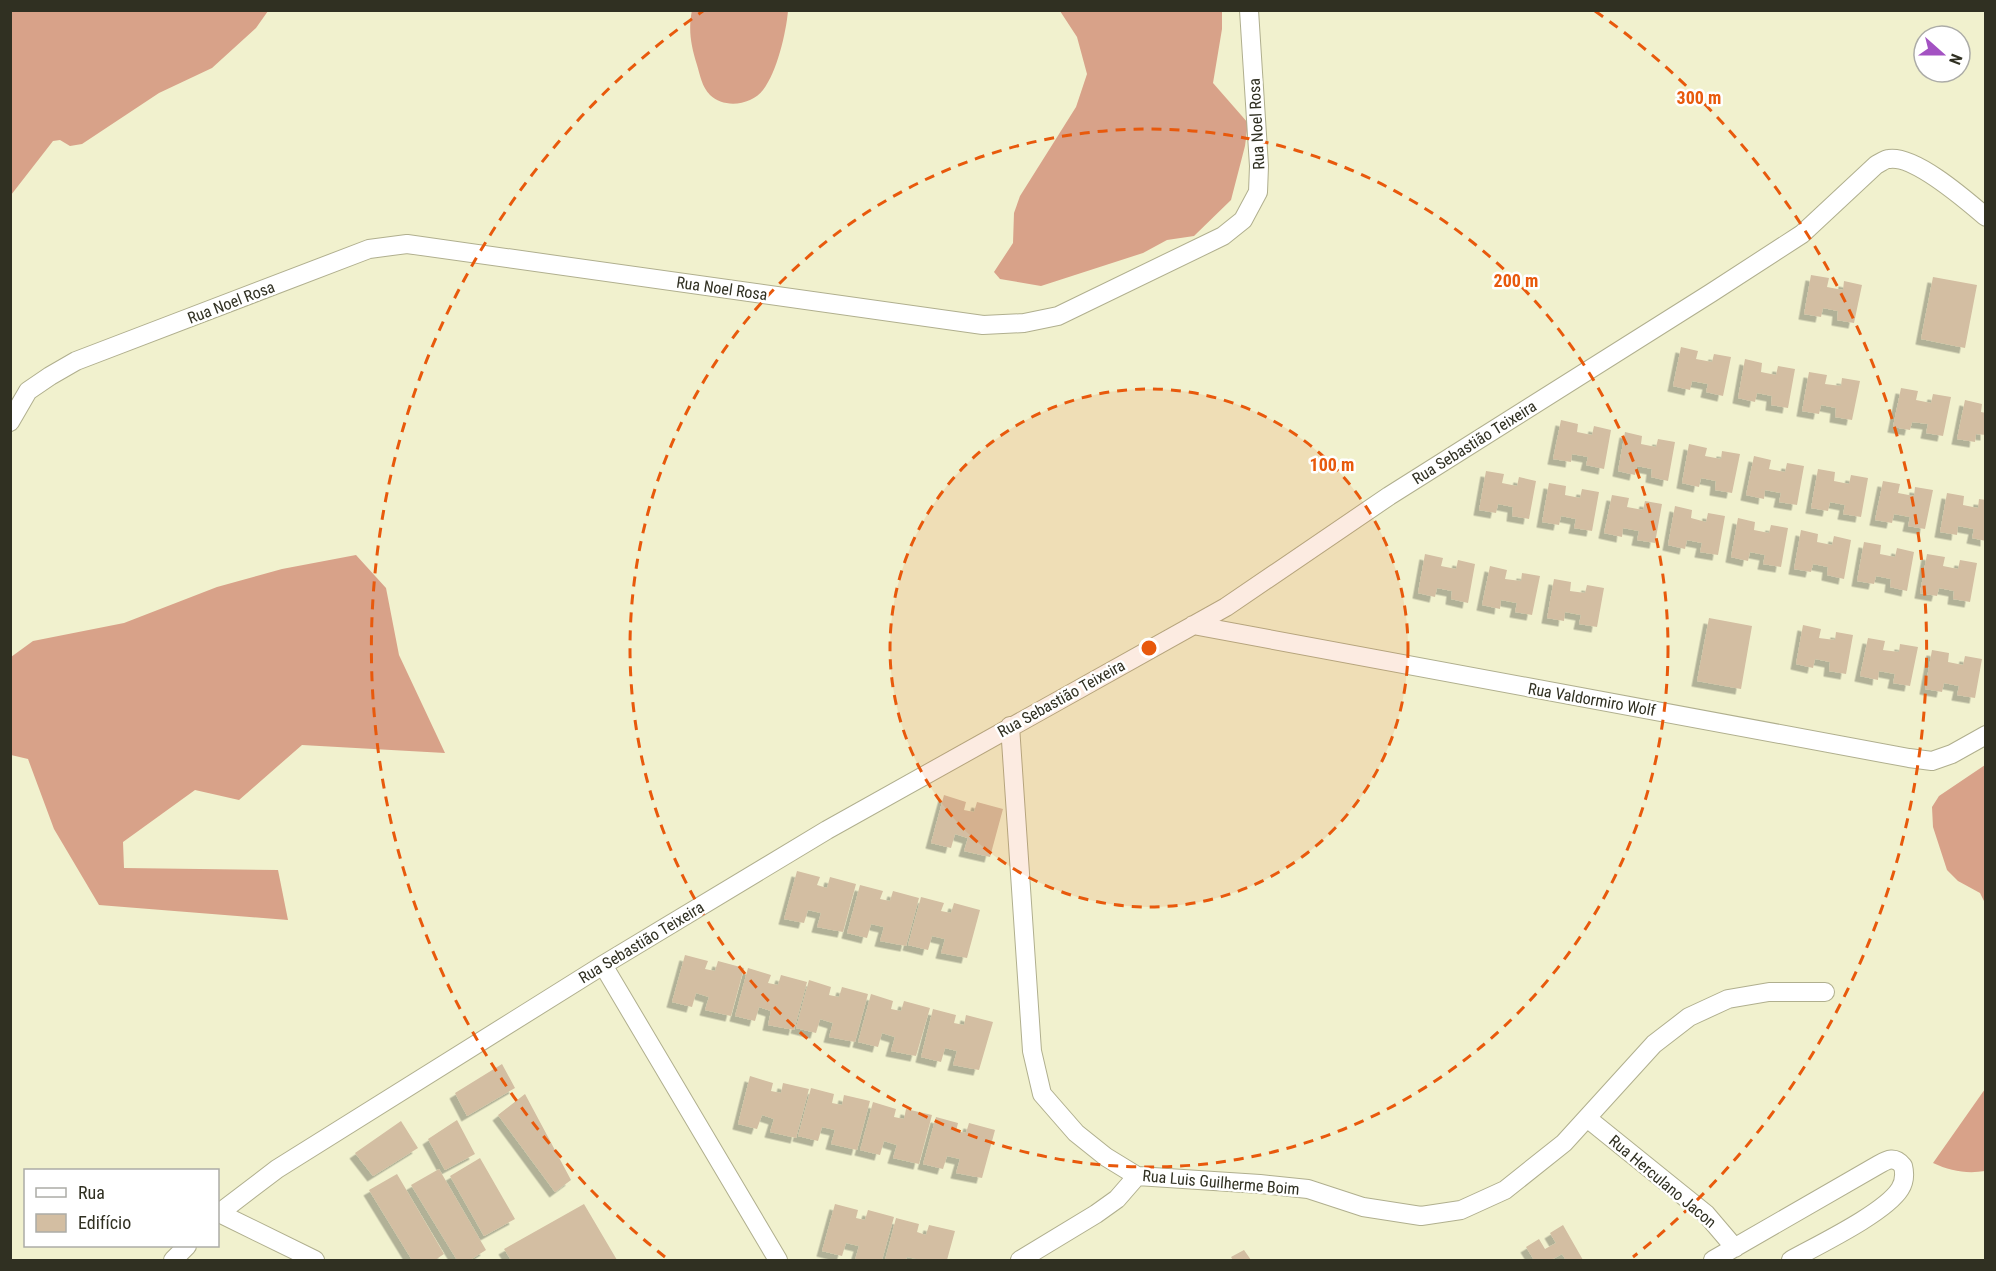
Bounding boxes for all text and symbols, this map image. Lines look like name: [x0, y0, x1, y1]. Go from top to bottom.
north arrow: [1912, 24, 1972, 84]
text: N: [1945, 51, 1966, 67]
street label: Rua Noel Rosa: [1245, 78, 1268, 170]
text: 300 m: [1677, 87, 1721, 108]
text: 200 m: [1494, 270, 1538, 291]
street label: Rua Noel Rosa: [675, 273, 769, 304]
street label: Rua Noel Rosa: [185, 277, 277, 328]
street label: Rua Sebastião Teixeira: [1409, 397, 1540, 488]
text: 100 m: [1310, 454, 1354, 475]
centre of rings: [1139, 638, 1159, 658]
street label: Rua Sebastião Teixeira: [994, 656, 1128, 741]
street label: Rua Valdormiro Wolf: [1527, 679, 1657, 720]
street label: Rua Sebastião Teixeira: [575, 898, 707, 987]
street label: Rua Herculano Jacon: [1605, 1131, 1720, 1232]
street label: Rua Luis Guilherme Boim: [1142, 1166, 1300, 1199]
legend: [24, 1169, 219, 1247]
text: Rua: [78, 1182, 105, 1203]
text: Edifício: [78, 1212, 131, 1233]

